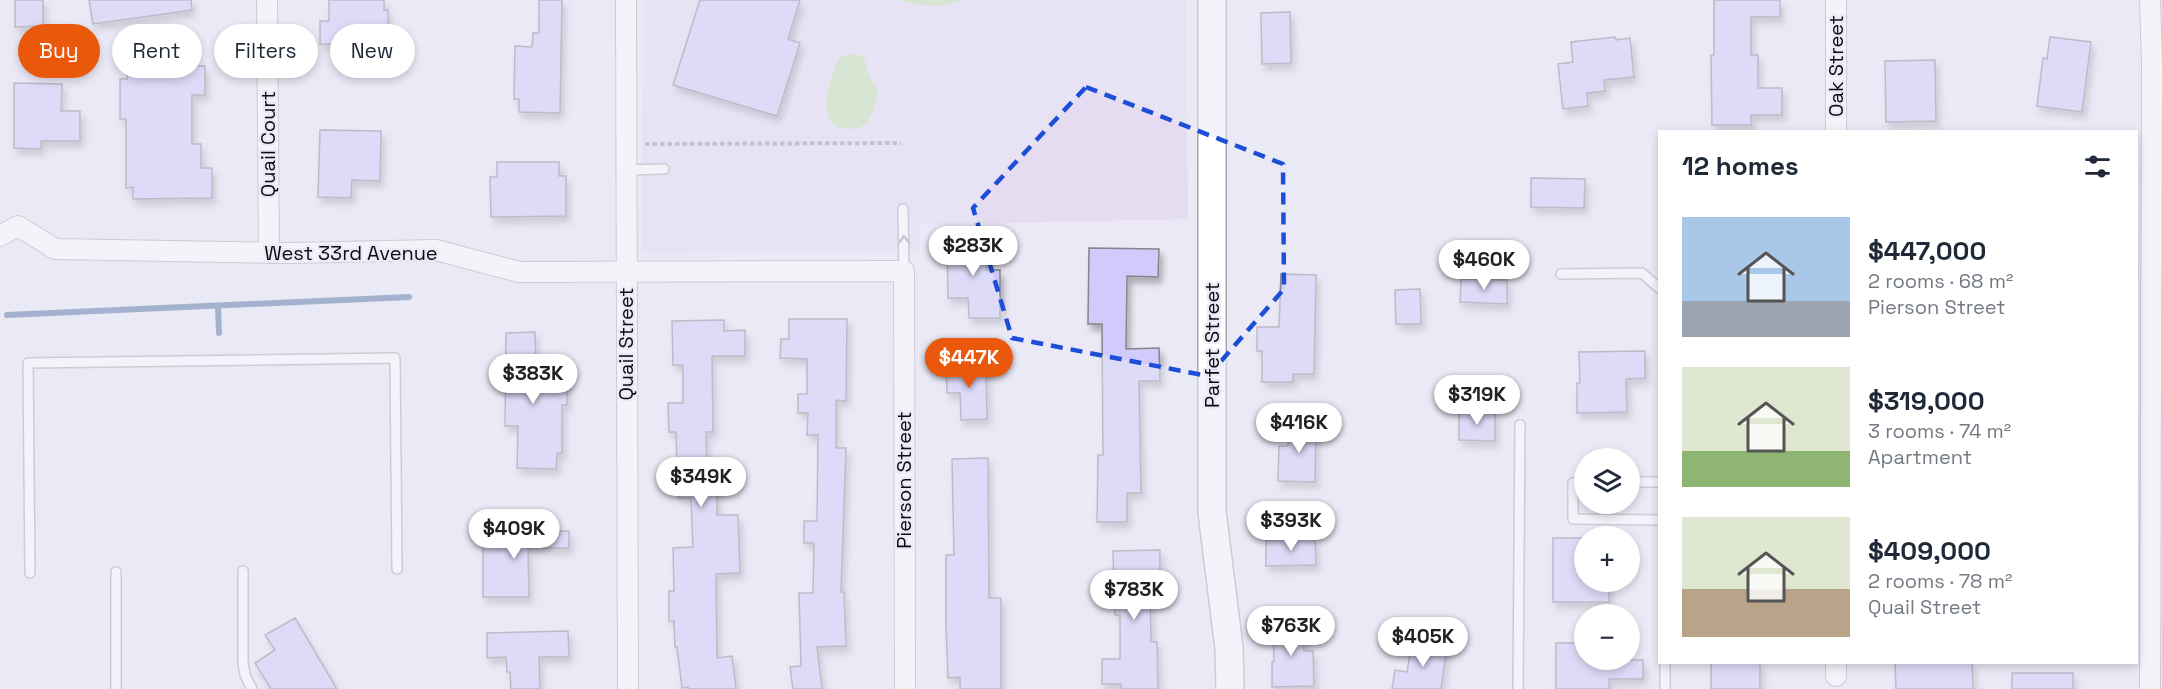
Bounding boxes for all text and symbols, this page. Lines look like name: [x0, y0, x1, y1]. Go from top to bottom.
street label: Oak Street: [1823, 15, 1849, 117]
chip: Buy: [18, 24, 100, 78]
chip: Rent: [112, 24, 202, 78]
chip: Filters: [214, 24, 318, 78]
chip: New: [330, 24, 415, 78]
street label: Quail Court: [255, 91, 281, 197]
text: 12 homes: [1682, 149, 1799, 183]
icon: filters: [2081, 150, 2114, 183]
pin: $283K: [931, 226, 1015, 277]
text: $283K: [943, 232, 1003, 258]
text: $447,000: [1868, 234, 1986, 268]
one-way arrow: [897, 236, 910, 245]
street label: West 33rd Avenue: [264, 240, 438, 266]
pin: $460K: [1442, 240, 1526, 291]
icon: home: [1730, 241, 1802, 313]
text: $460K: [1453, 246, 1515, 272]
text: 2 rooms · 68 m²: [1868, 268, 2013, 294]
street label: Parfet Street: [1199, 282, 1225, 408]
street label: Quail Street: [613, 287, 639, 401]
text: Pierson Street: [1868, 294, 2006, 320]
pin: $447K: [927, 338, 1011, 389]
text: $447K: [939, 344, 999, 370]
pin: $383K: [491, 354, 575, 405]
text: $383K: [503, 360, 563, 386]
pin: $319K: [1435, 375, 1519, 426]
text: $319K: [1448, 381, 1506, 407]
text: $319,000: [1868, 384, 1985, 418]
icon: home: [1730, 391, 1802, 463]
pin: $416K: [1257, 403, 1341, 454]
text: $416K: [1270, 409, 1328, 435]
street label: Pierson Street: [891, 411, 917, 549]
text: 3 rooms · 74 m²: [1868, 418, 2011, 444]
text: Apartment: [1868, 444, 1972, 470]
map controls: [1574, 448, 1640, 670]
button: layers: [1574, 448, 1640, 514]
pin: $349K: [659, 457, 743, 508]
text: $349K: [670, 463, 732, 489]
pin: $393K: [1249, 501, 1333, 552]
text: $393K: [1260, 507, 1322, 533]
pin: $409K: [472, 509, 556, 560]
text: $409K: [483, 515, 545, 541]
button: +: [1574, 526, 1640, 592]
text: $409,000: [1868, 534, 1991, 568]
icon: home: [1730, 541, 1802, 613]
text: 2 rooms · 78 m²: [1868, 568, 2012, 594]
pin: $783K: [1092, 570, 1176, 621]
text: $783K: [1104, 576, 1164, 602]
text: Quail Street: [1868, 594, 1981, 620]
button: −: [1574, 604, 1640, 670]
pin: $763K: [1249, 606, 1333, 657]
text: $763K: [1261, 612, 1321, 638]
pin: $405K: [1381, 617, 1465, 668]
text: $405K: [1392, 623, 1454, 649]

